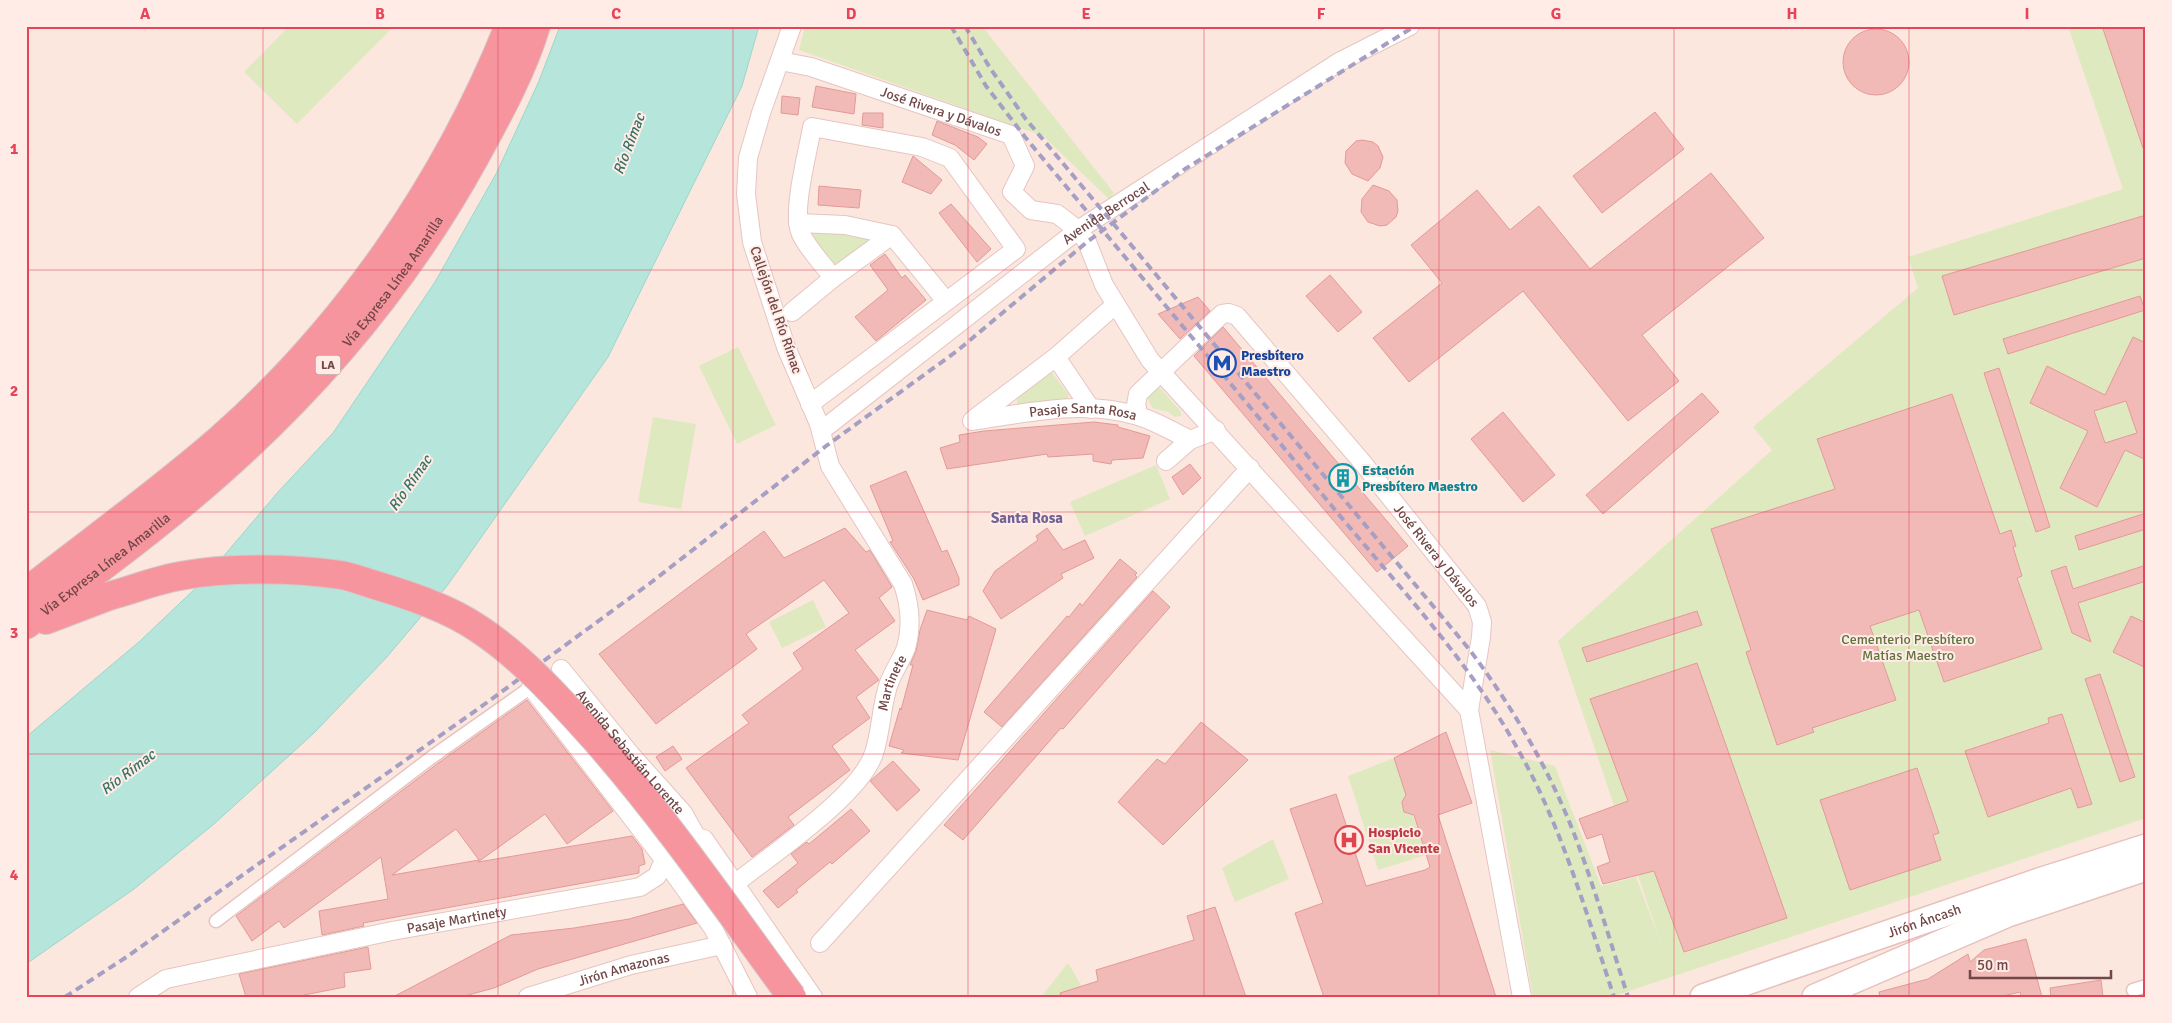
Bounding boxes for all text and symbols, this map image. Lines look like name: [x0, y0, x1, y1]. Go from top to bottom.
text: A: [140, 4, 151, 24]
text: B: [375, 4, 385, 24]
text: C: [611, 4, 621, 24]
text: D: [846, 4, 857, 24]
text: E: [1081, 4, 1091, 24]
text: F: [1317, 4, 1326, 24]
text: G: [1551, 4, 1561, 24]
text: H: [1787, 4, 1797, 24]
text: I: [2024, 4, 2030, 24]
street label: José Rivera y Dávalos: [878, 83, 1004, 140]
water label: Río Rímac: [609, 110, 649, 177]
text: 1: [10, 139, 19, 159]
street label: Avenida Berrocal: [1059, 178, 1153, 248]
street label: Vía Expresa Línea Amarilla: [338, 213, 447, 350]
street label: Callejón del Río Rímac: [746, 244, 806, 376]
place label: Presbítero Maestro: [1241, 347, 1304, 380]
metro station icon: Presbítero Maestro: [1207, 348, 1237, 378]
road number: LA: [316, 356, 340, 374]
text: 2: [10, 381, 18, 401]
street label: Pasaje Santa Rosa: [1028, 399, 1139, 424]
water label: Río Rímac: [384, 451, 436, 514]
place label: Estación Presbítero Maestro: [1362, 462, 1478, 495]
building icon: Estación Presbítero Maestro: [1328, 463, 1358, 493]
street label: José Rivera y Dávalos: [1390, 501, 1483, 610]
street label: Vía Expresa Línea Amarilla: [37, 509, 174, 619]
district label: Santa Rosa: [991, 509, 1063, 527]
text: 3: [10, 623, 18, 643]
park label: Cementerio Presbítero Matías Maestro: [1841, 631, 1975, 664]
street label: Martinete: [874, 652, 910, 712]
street label: Avenida Sebastián Lorente: [573, 686, 688, 817]
water label: Río Rímac: [97, 745, 160, 798]
place label: Hospicio San Vicente: [1368, 824, 1440, 857]
hospital icon: Hospicio San Vicente: [1334, 825, 1364, 855]
text: 4: [10, 865, 19, 885]
street label: Jirón Áncash: [1885, 900, 1963, 941]
street label: Pasaje Martinety: [406, 902, 508, 937]
street label: Jirón Amazonas: [576, 948, 671, 989]
scale bar: [1970, 948, 2111, 980]
text: 50 m: [1977, 956, 2008, 974]

